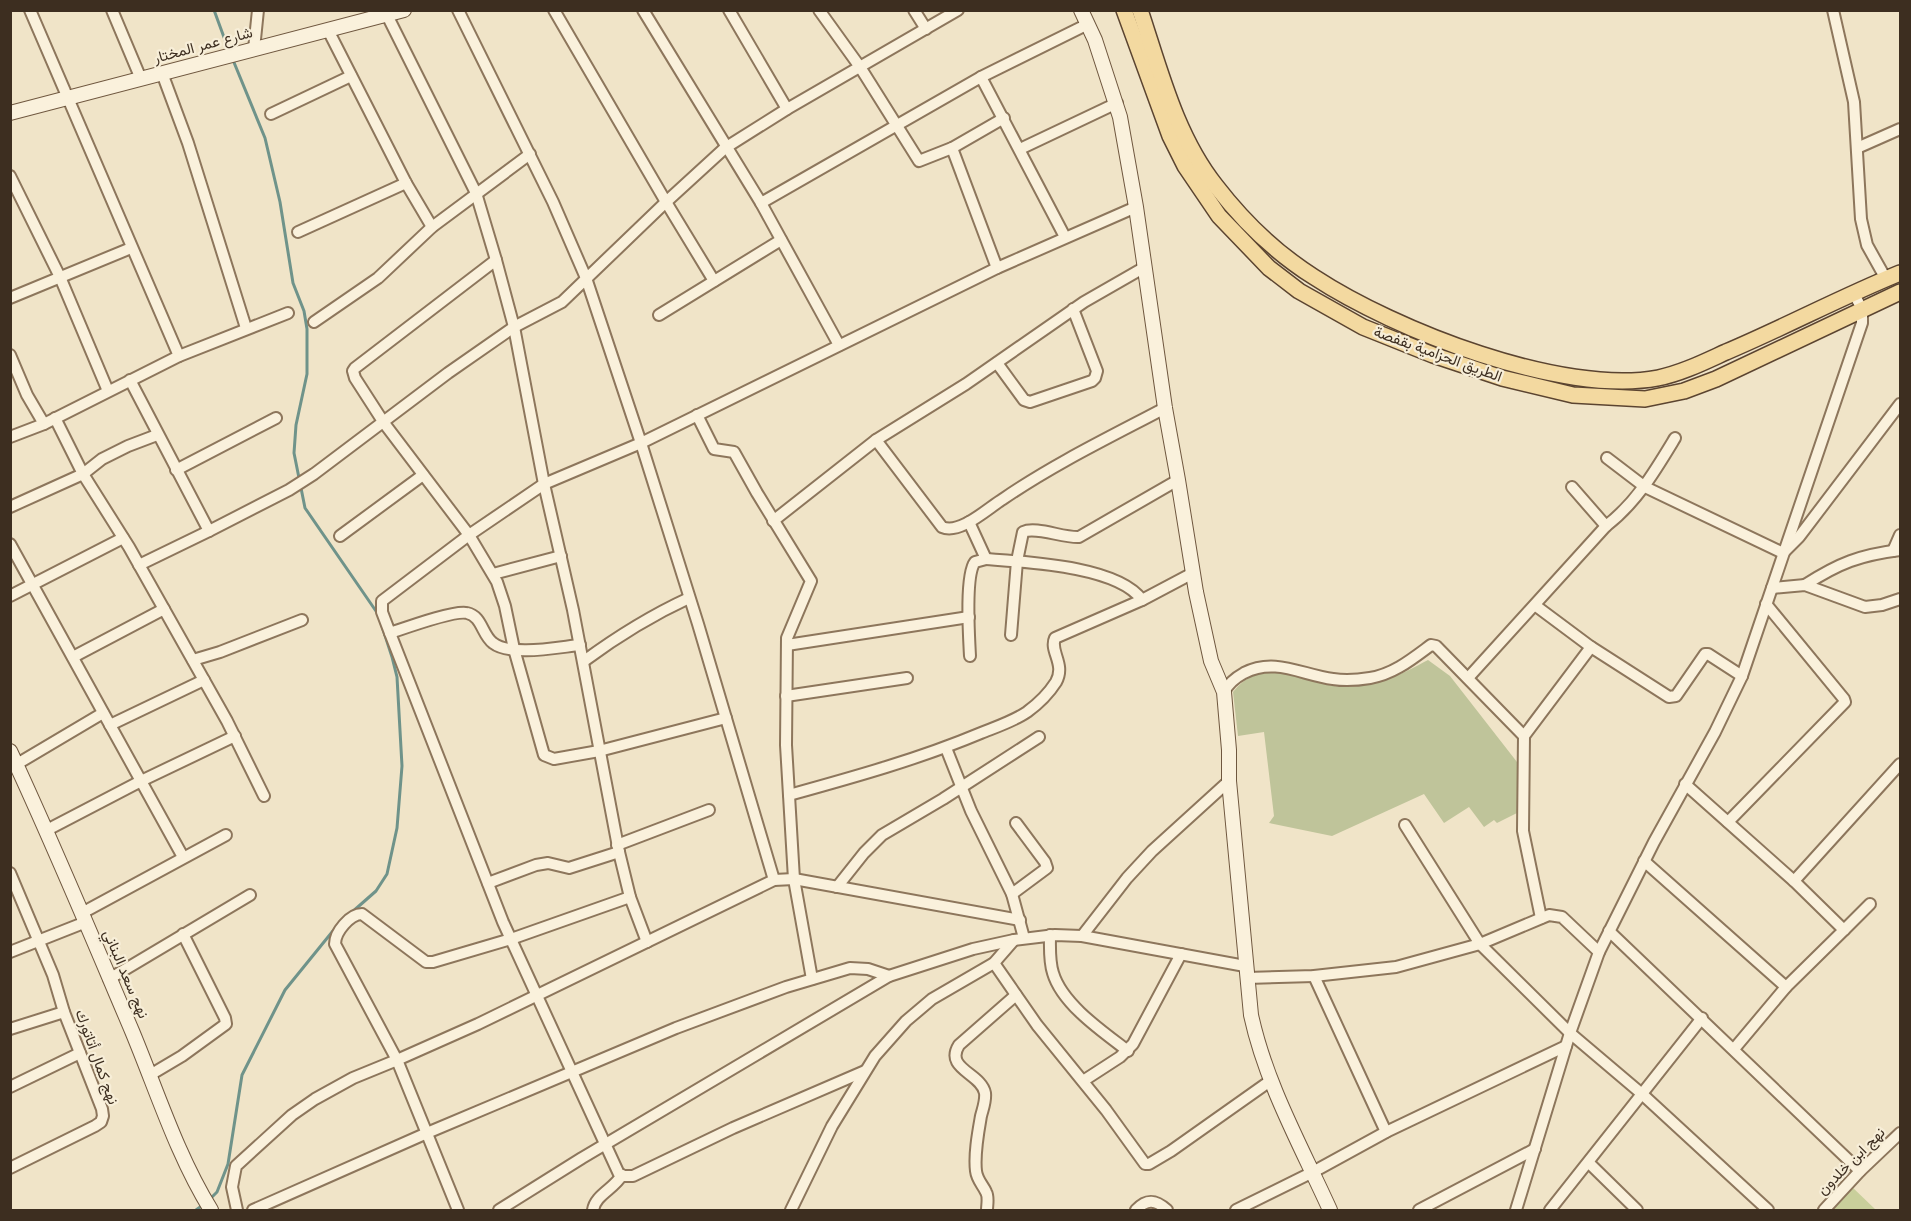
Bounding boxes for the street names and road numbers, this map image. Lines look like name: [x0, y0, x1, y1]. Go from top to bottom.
street label: شارع عمر المختار: [150, 22, 255, 69]
street label: الطريق الحزامية بقفصة: [1371, 321, 1505, 387]
street label: نهج سعد البناني: [96, 927, 154, 1023]
street label: نهج كمال أتاتورك: [70, 1007, 123, 1108]
street label: نهج ابن خلدون: [1813, 1123, 1890, 1200]

